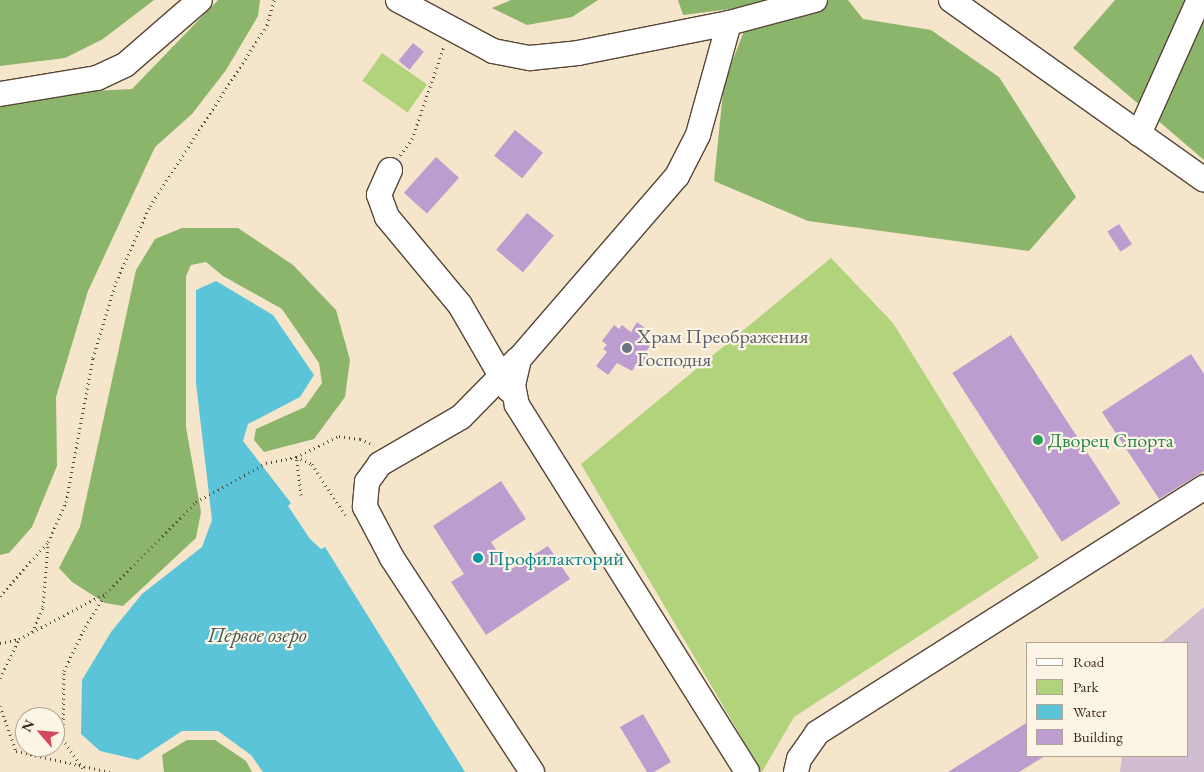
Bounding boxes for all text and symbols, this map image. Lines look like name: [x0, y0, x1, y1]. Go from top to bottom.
place label: Храм Преображения Господня: [637, 324, 808, 371]
marker: Храм Преображения Господня: [621, 342, 633, 354]
place label: Дворец Спорта: [1048, 428, 1174, 452]
marker: Дворец Спорта: [1032, 434, 1044, 446]
place label: Профилакторий: [488, 546, 624, 570]
marker: Профилакторий: [472, 552, 484, 564]
water label: Первое озеро: [207, 622, 307, 648]
legend: [1026, 642, 1189, 757]
text: Road: [1073, 652, 1104, 671]
text: Park: [1073, 677, 1099, 696]
text: Water: [1073, 702, 1107, 721]
north arrow: [15, 707, 65, 757]
text: N: [17, 717, 38, 735]
text: Building: [1073, 727, 1123, 746]

